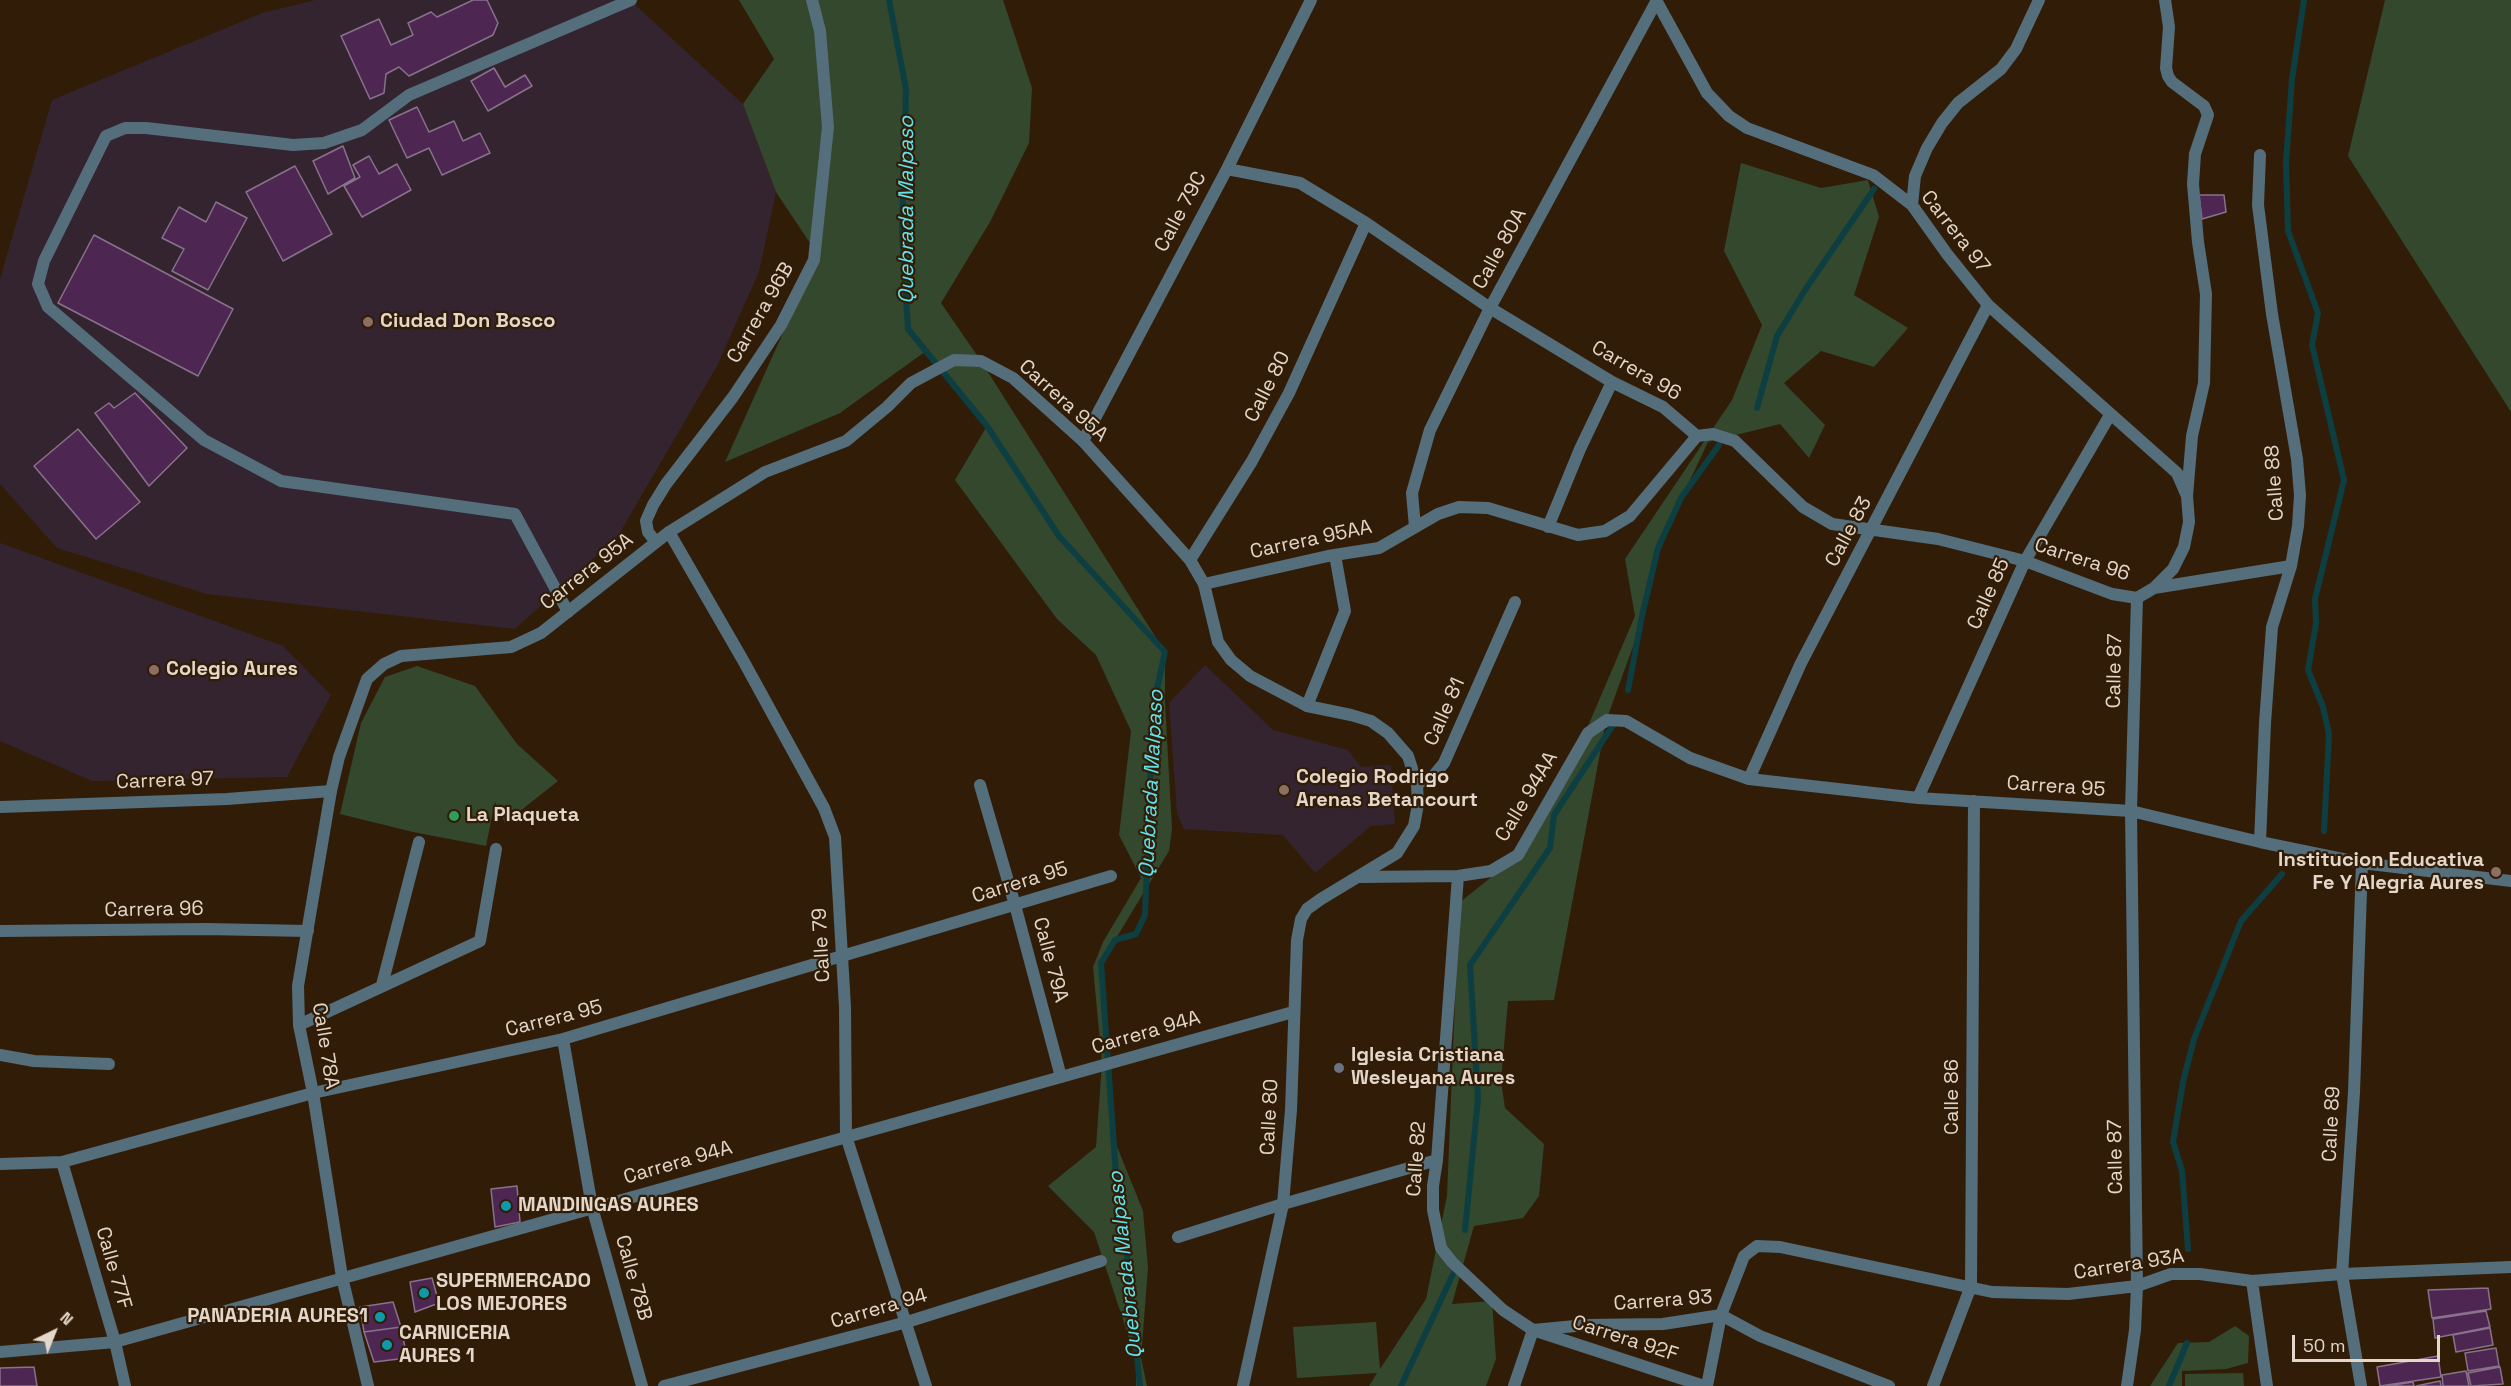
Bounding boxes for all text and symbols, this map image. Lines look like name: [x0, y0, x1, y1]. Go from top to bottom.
water label: Quebrada Malpaso: [894, 116, 920, 304]
street label: Calle 79C: [1150, 168, 1212, 256]
street label: Carrera 97: [1915, 186, 1995, 278]
street label: Calle 80A: [1468, 204, 1532, 294]
street label: Carrera 96B: [722, 258, 800, 368]
place label: Ciudad Don Bosco: [380, 310, 555, 334]
marker: Ciudad Don Bosco: [361, 315, 375, 329]
street label: Carrera 96: [1587, 336, 1685, 406]
street label: Calle 80: [1240, 348, 1296, 426]
street label: Carrera 95A: [1014, 355, 1112, 447]
street label: Calle 88: [2260, 444, 2290, 522]
street label: Calle 83: [1821, 493, 1877, 571]
street label: Carrera 95AA: [1248, 515, 1374, 565]
street label: Carrera 95A: [536, 528, 638, 616]
street label: Carrera 96: [2031, 533, 2133, 587]
street label: Calle 85: [1963, 555, 2015, 633]
street label: Calle 87: [2102, 633, 2128, 709]
place label: Colegio Aures: [166, 658, 298, 682]
marker: Colegio Aures: [147, 663, 161, 677]
street label: Calle 81: [1419, 674, 1471, 750]
water label: Quebrada Malpaso: [1134, 689, 1170, 879]
street label: Calle 94AA: [1491, 748, 1563, 846]
place label: Colegio Rodrigo Arenas Betancourt: [1296, 766, 1478, 813]
street label: Carrera 97: [116, 767, 214, 795]
street label: Carrera 95: [2006, 772, 2106, 802]
marker: Colegio Rodrigo Arenas Betancourt: [1277, 783, 1291, 797]
place label: La Plaqueta: [466, 804, 579, 828]
marker: La Plaqueta: [447, 809, 461, 823]
place label: Institucion Educativa Fe Y Alegria Aures: [2278, 849, 2484, 896]
street label: Carrera 95: [969, 857, 1071, 909]
marker: Institucion Educativa Fe Y Alegria Aures: [2489, 865, 2503, 879]
street label: Carrera 96: [104, 897, 204, 923]
street label: Calle 79: [808, 907, 836, 983]
street label: Calle 79A: [1027, 915, 1073, 1005]
street label: Carrera 95: [503, 995, 605, 1043]
street label: Calle 78A: [306, 1001, 344, 1091]
street label: Carrera 94A: [1089, 1006, 1203, 1060]
place label: Iglesia Cristiana Wesleyana Aures: [1351, 1044, 1515, 1091]
street label: Calle 86: [1941, 1059, 1965, 1135]
marker: Iglesia Cristiana Wesleyana Aures: [1332, 1061, 1346, 1075]
street label: Calle 80: [1256, 1078, 1284, 1156]
street label: Calle 89: [2318, 1086, 2346, 1162]
street label: Calle 87: [2103, 1119, 2129, 1195]
street label: Calle 82: [1402, 1120, 1432, 1198]
street label: Carrera 94A: [621, 1136, 735, 1190]
water label: Quebrada Malpaso: [1104, 1170, 1148, 1360]
place label: MANDINGAS AURES: [518, 1194, 699, 1218]
marker: MANDINGAS AURES: [499, 1199, 513, 1213]
street label: Calle 77F: [90, 1224, 136, 1312]
street label: Calle 78B: [609, 1232, 657, 1324]
street label: Carrera 93A: [2072, 1244, 2186, 1286]
place label: SUPERMERCADO LOS MEJORES: [436, 1270, 591, 1317]
street label: Carrera 94: [828, 1284, 930, 1334]
marker: SUPERMERCADO LOS MEJORES: [417, 1286, 431, 1300]
street label: Carrera 93: [1613, 1286, 1713, 1316]
north arrow: [24, 1302, 84, 1362]
place label: PANADERIA AURES1: [187, 1305, 368, 1329]
text: N: [56, 1307, 78, 1330]
marker: PANADERIA AURES1: [373, 1310, 387, 1324]
street label: Carrera 92F: [1569, 1311, 1681, 1367]
place label: CARNICERIA AURES 1: [399, 1322, 510, 1369]
scale bar: [2295, 1323, 2444, 1361]
text: 50 m: [2303, 1334, 2345, 1357]
marker: CARNICERIA AURES 1: [380, 1338, 394, 1352]

